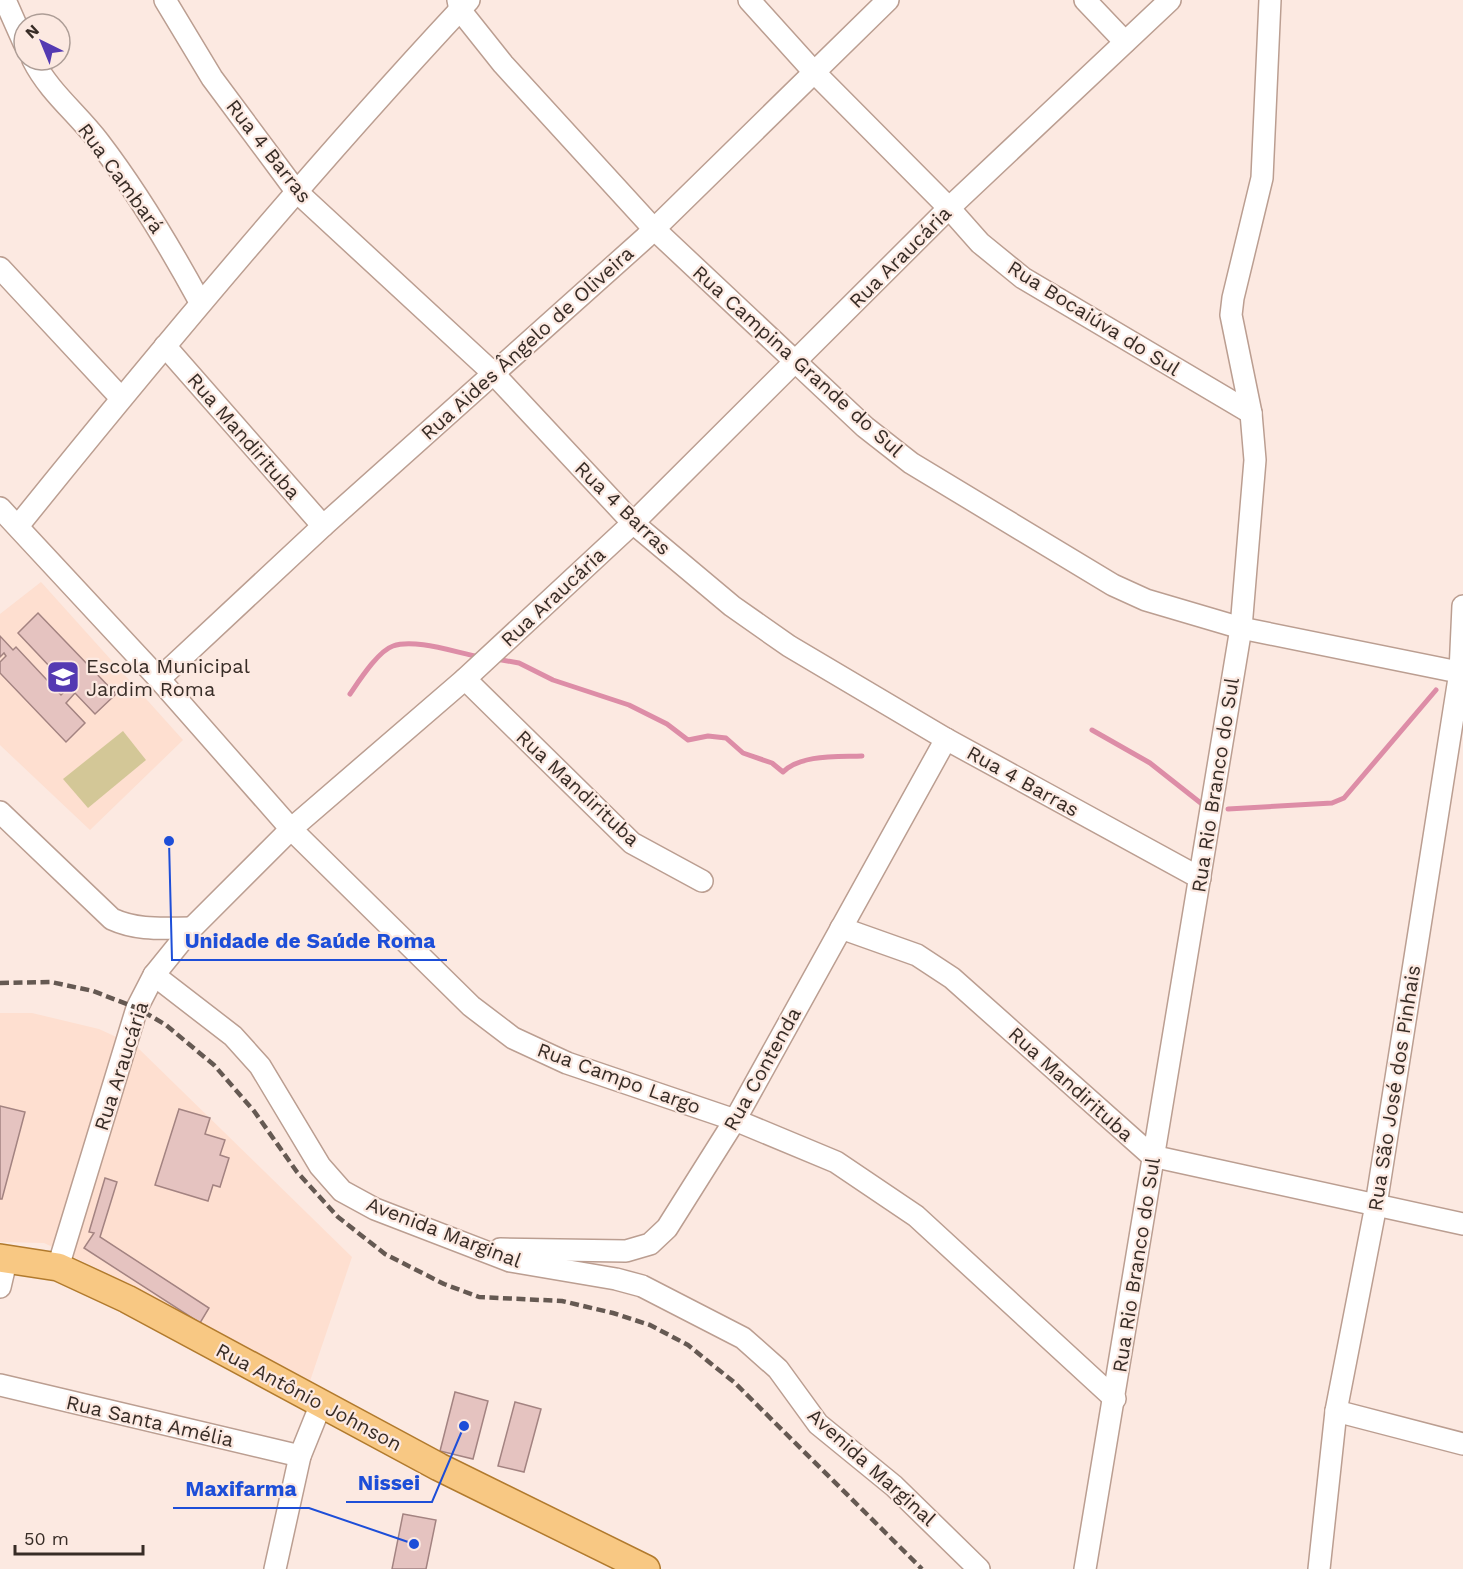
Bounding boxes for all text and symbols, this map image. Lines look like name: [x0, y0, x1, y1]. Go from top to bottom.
north arrow: [12, 12, 72, 72]
text: N: [21, 20, 43, 42]
street label: Rua 4 Barras: [221, 95, 317, 207]
street label: Rua Cambará: [73, 118, 169, 238]
street label: Rua Araucária: [844, 201, 956, 313]
street label: Rua Aides Ângelo de Oliveira: [416, 241, 638, 445]
street label: Rua Bocaiúva do Sul: [1003, 255, 1185, 381]
street label: Rua Campina Grande do Sul: [688, 260, 908, 462]
street label: Rua Mandirituba: [183, 368, 305, 504]
street label: Rua 4 Barras: [570, 456, 676, 560]
street label: Rua Araucária: [496, 542, 610, 652]
place label: Escola Municipal Jardim Roma: [86, 654, 250, 701]
school or university icon: Escola Municipal Jardim Roma: [45, 659, 81, 695]
street label: Rua Rio Branco do Sul: [1186, 676, 1244, 894]
street label: Rua Mandirituba: [511, 725, 645, 851]
street label: Rua 4 Barras: [963, 740, 1083, 822]
callout: Unidade de Saúde Roma: [172, 921, 447, 960]
text: Unidade de Saúde Roma: [185, 928, 436, 953]
street label: Rua São José dos Pinhais: [1363, 963, 1425, 1213]
street label: Rua Araucária: [89, 998, 153, 1134]
street label: Rua Contenda: [718, 1003, 806, 1135]
street label: Rua Mandirituba: [1004, 1022, 1138, 1146]
street label: Rua Campo Largo: [534, 1037, 704, 1119]
street label: Rua Rio Branco do Sul: [1107, 1156, 1165, 1374]
street label: Avenida Marginal: [363, 1191, 525, 1273]
street label: Rua Antônio Johnson: [212, 1338, 406, 1456]
street label: Rua Santa Amélia: [64, 1390, 236, 1452]
street label: Avenida Marginal: [803, 1403, 941, 1531]
callout: Nissei: [346, 1463, 432, 1502]
callout: Maxifarma: [173, 1469, 309, 1508]
text: Nissei: [358, 1470, 420, 1495]
text: Maxifarma: [185, 1476, 297, 1501]
scale bar: [15, 1518, 142, 1556]
text: 50 m: [24, 1528, 69, 1549]

